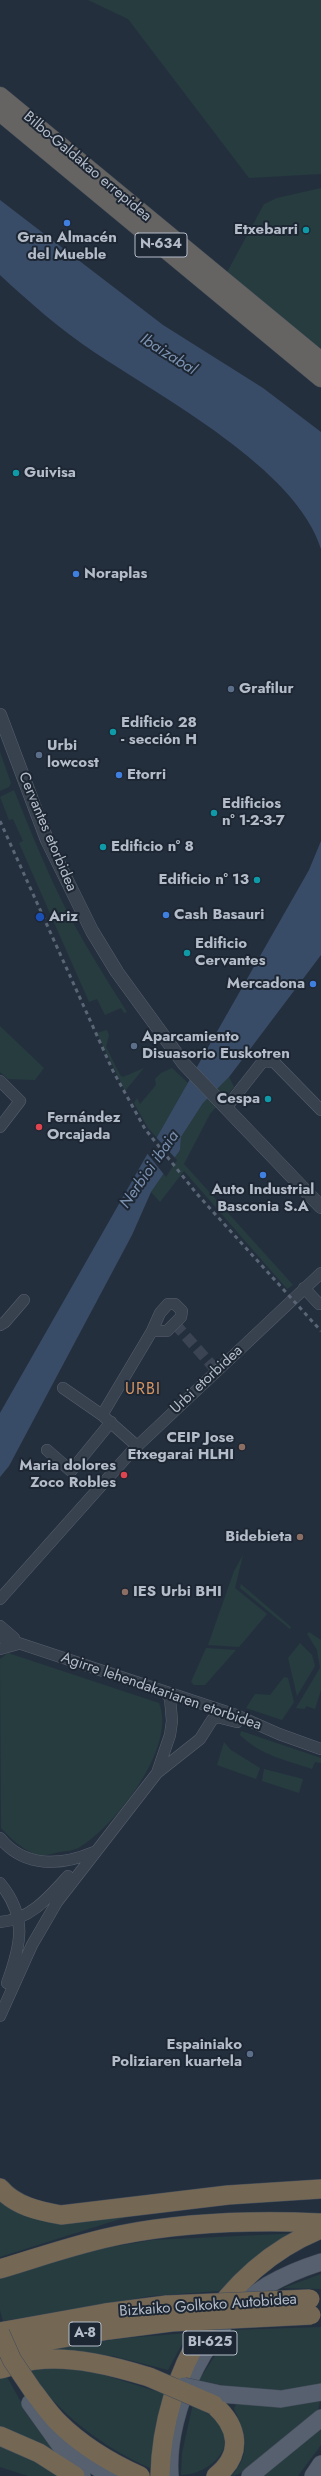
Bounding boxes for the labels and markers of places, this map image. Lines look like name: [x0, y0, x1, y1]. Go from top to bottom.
marker: Gran Almacén del Mueble: [62, 218, 72, 228]
place label: Etxebarri: [234, 221, 298, 239]
marker: Etxebarri: [301, 225, 311, 235]
place label: Gran Almacén del Mueble: [17, 229, 117, 264]
place label: Guivisa: [24, 464, 76, 482]
marker: Guivisa: [11, 468, 21, 478]
place label: Noraplas: [84, 565, 147, 583]
marker: Noraplas: [71, 569, 81, 579]
place label: Grafilur: [239, 680, 294, 698]
marker: Grafilur: [226, 684, 236, 694]
place label: Edificio 28 - sección H: [121, 714, 197, 749]
marker: Edificio 28 - sección H: [108, 727, 118, 737]
place label: Urbi lowcost: [47, 737, 99, 772]
marker: Urbi lowcost: [34, 750, 44, 760]
place label: Etorri: [127, 766, 166, 784]
marker: Etorri: [114, 770, 124, 780]
place label: Edificios nº 1-2-3-7: [222, 795, 285, 830]
marker: Edificios nº 1-2-3-7: [209, 808, 219, 818]
place label: Edificio nº 8: [111, 838, 194, 856]
marker: Edificio nº 8: [98, 842, 108, 852]
place label: Edificio nº 13: [159, 871, 249, 889]
marker: Edificio nº 13: [252, 875, 262, 885]
place label: Cash Basauri: [174, 906, 264, 924]
place label: Ariz: [49, 908, 78, 926]
marker: Cash Basauri: [161, 910, 171, 920]
marker: Ariz: [34, 911, 46, 923]
place label: Edificio Cervantes: [195, 935, 266, 970]
marker: Edificio Cervantes: [182, 948, 192, 958]
place label: Mercadona: [227, 975, 305, 993]
marker: Mercadona: [308, 979, 318, 989]
place label: Aparcamiento Disuasorio Euskotren: [142, 1028, 290, 1063]
marker: Aparcamiento Disuasorio Euskotren: [129, 1041, 139, 1051]
place label: Cespa: [217, 1090, 260, 1108]
marker: Cespa: [263, 1094, 273, 1104]
place label: Fernández Orcajada: [47, 1109, 120, 1144]
marker: Fernández Orcajada: [34, 1122, 44, 1132]
marker: Auto Industrial Basconia S.A: [258, 1170, 268, 1180]
place label: Auto Industrial Basconia S.A: [212, 1181, 314, 1216]
place label: CEIP Jose Etxegarai HLHI: [127, 1429, 234, 1464]
marker: CEIP Jose Etxegarai HLHI: [237, 1442, 247, 1452]
place label: Maria dolores Zoco Robles: [19, 1457, 116, 1492]
marker: Maria dolores Zoco Robles: [119, 1470, 129, 1480]
place label: Bidebieta: [225, 1528, 292, 1546]
marker: Bidebieta: [295, 1532, 305, 1542]
place label: IES Urbi BHI: [133, 1583, 222, 1601]
marker: IES Urbi BHI: [120, 1587, 130, 1597]
place label: Espainiako Poliziaren kuartela: [111, 2036, 242, 2071]
marker: Espainiako Poliziaren kuartela: [245, 2049, 255, 2059]

